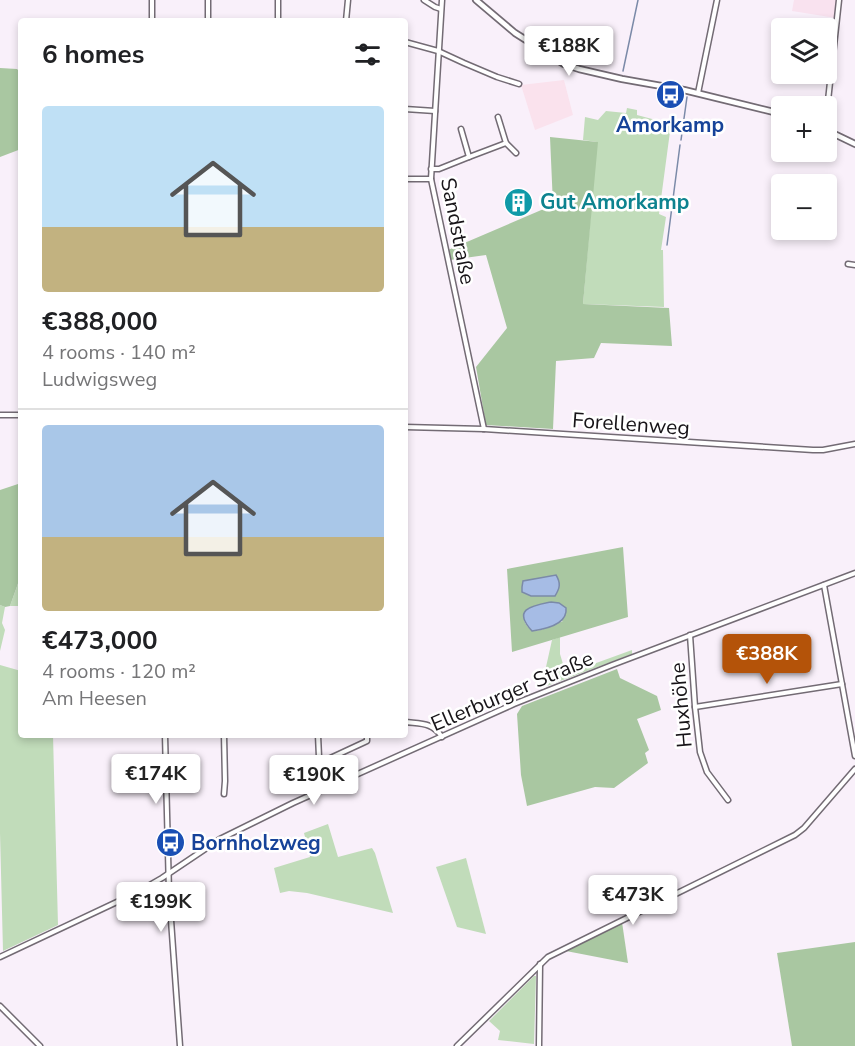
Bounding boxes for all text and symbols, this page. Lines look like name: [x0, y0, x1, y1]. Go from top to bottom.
map controls: [771, 18, 837, 240]
button: layers: [771, 18, 837, 84]
pin: €188K: [527, 26, 611, 77]
text: €188K: [538, 32, 600, 59]
text: 6 homes: [42, 37, 144, 72]
icon: filters: [351, 38, 384, 71]
bus stop icon: Amorkamp: [654, 78, 686, 110]
button: +: [771, 96, 837, 162]
place label: Amorkamp: [616, 111, 724, 139]
icon: home: [159, 145, 267, 253]
button: −: [771, 174, 837, 240]
street label: Sandstraße: [434, 175, 482, 287]
building icon: Gut Amorkamp: [503, 186, 535, 218]
place label: Gut Amorkamp: [540, 188, 689, 216]
text: €388,000: [42, 304, 158, 339]
text: 4 rooms · 140 m²: [42, 339, 196, 366]
text: Ludwigsweg: [42, 366, 157, 393]
street label: Forellenweg: [571, 406, 691, 442]
icon: home: [159, 464, 267, 572]
text: €473,000: [42, 623, 158, 658]
pin: €388K: [725, 634, 809, 685]
text: €388K: [736, 640, 798, 667]
street label: Ellerburger Straße: [426, 644, 598, 738]
text: 4 rooms · 120 m²: [42, 658, 196, 685]
street label: Huxhöhe: [663, 661, 699, 749]
text: Am Heesen: [42, 685, 147, 712]
pin: €174K: [114, 754, 198, 805]
pin: €190K: [272, 755, 356, 806]
text: €174K: [125, 760, 187, 787]
text: €190K: [283, 761, 345, 788]
bus stop icon: Bornholzweg: [154, 827, 186, 859]
place label: Bornholzweg: [191, 829, 321, 857]
pin: €473K: [591, 875, 675, 926]
text: €473K: [602, 881, 664, 908]
pin: €199K: [119, 882, 203, 933]
text: €199K: [130, 888, 192, 915]

